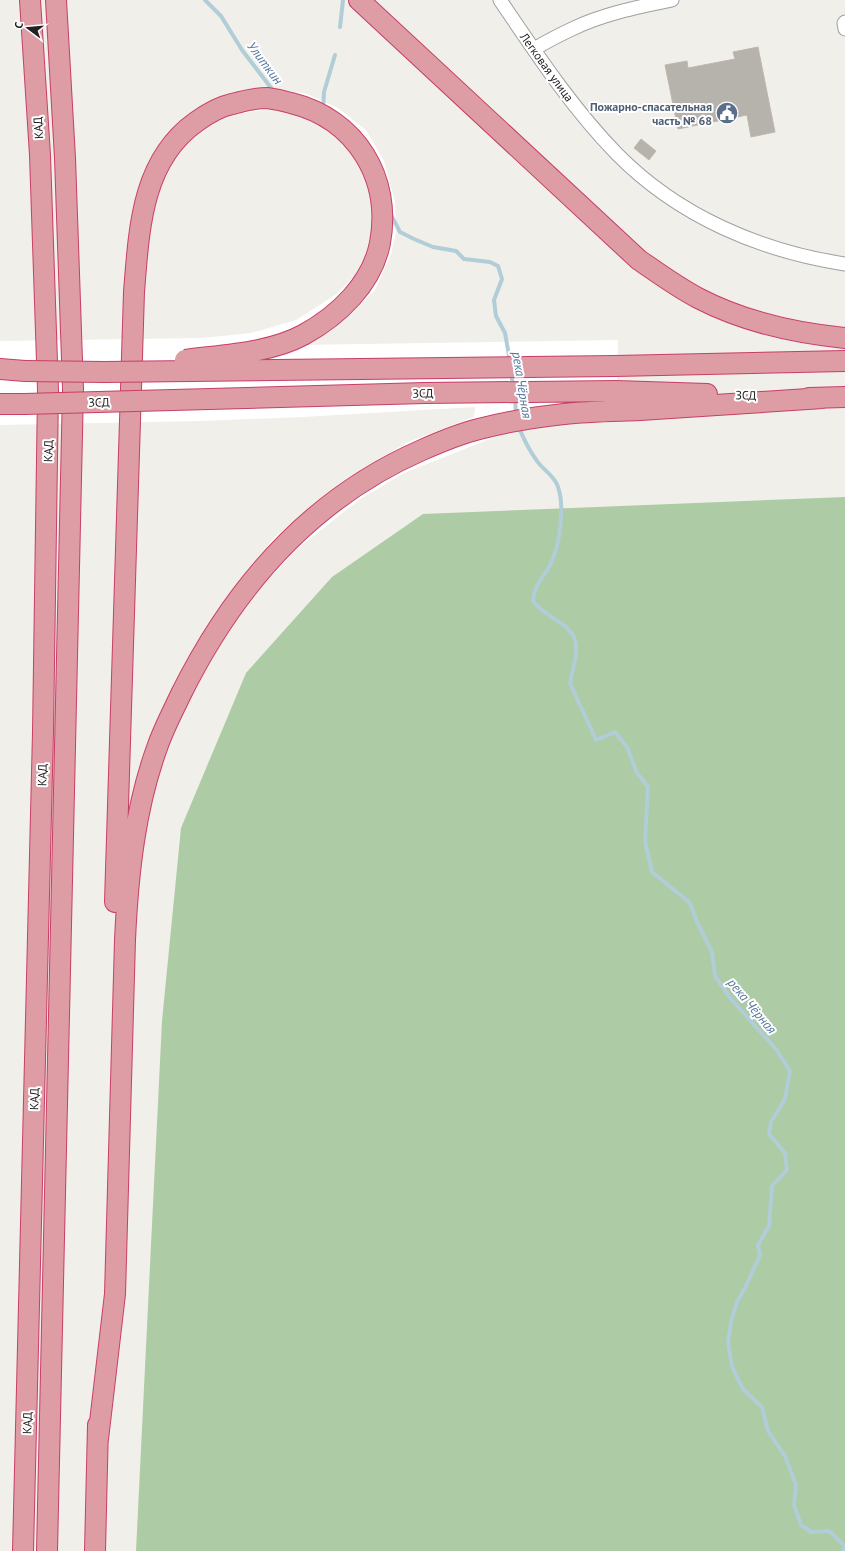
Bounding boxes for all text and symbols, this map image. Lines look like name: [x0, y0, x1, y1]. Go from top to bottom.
north arrow: [8, 8, 48, 48]
text: С: [11, 20, 26, 30]
street label: Легковая улица: [516, 29, 577, 104]
water label: Улиткин: [243, 38, 287, 88]
place label: Пожарно-спасательная часть № 68: [590, 99, 712, 128]
public building icon: Пожарно-спасательная часть № 68: [714, 100, 740, 126]
street label: КАД: [30, 116, 46, 140]
water label: река Чёрная: [508, 349, 536, 420]
street label: ЗСД: [412, 385, 434, 401]
street label: ЗСД: [735, 387, 757, 403]
street label: ЗСД: [88, 394, 110, 410]
street label: КАД: [40, 440, 56, 462]
street label: КАД: [34, 764, 50, 786]
water label: река Чёрная: [723, 974, 780, 1037]
street label: КАД: [26, 1088, 42, 1110]
street label: КАД: [19, 1412, 35, 1434]

